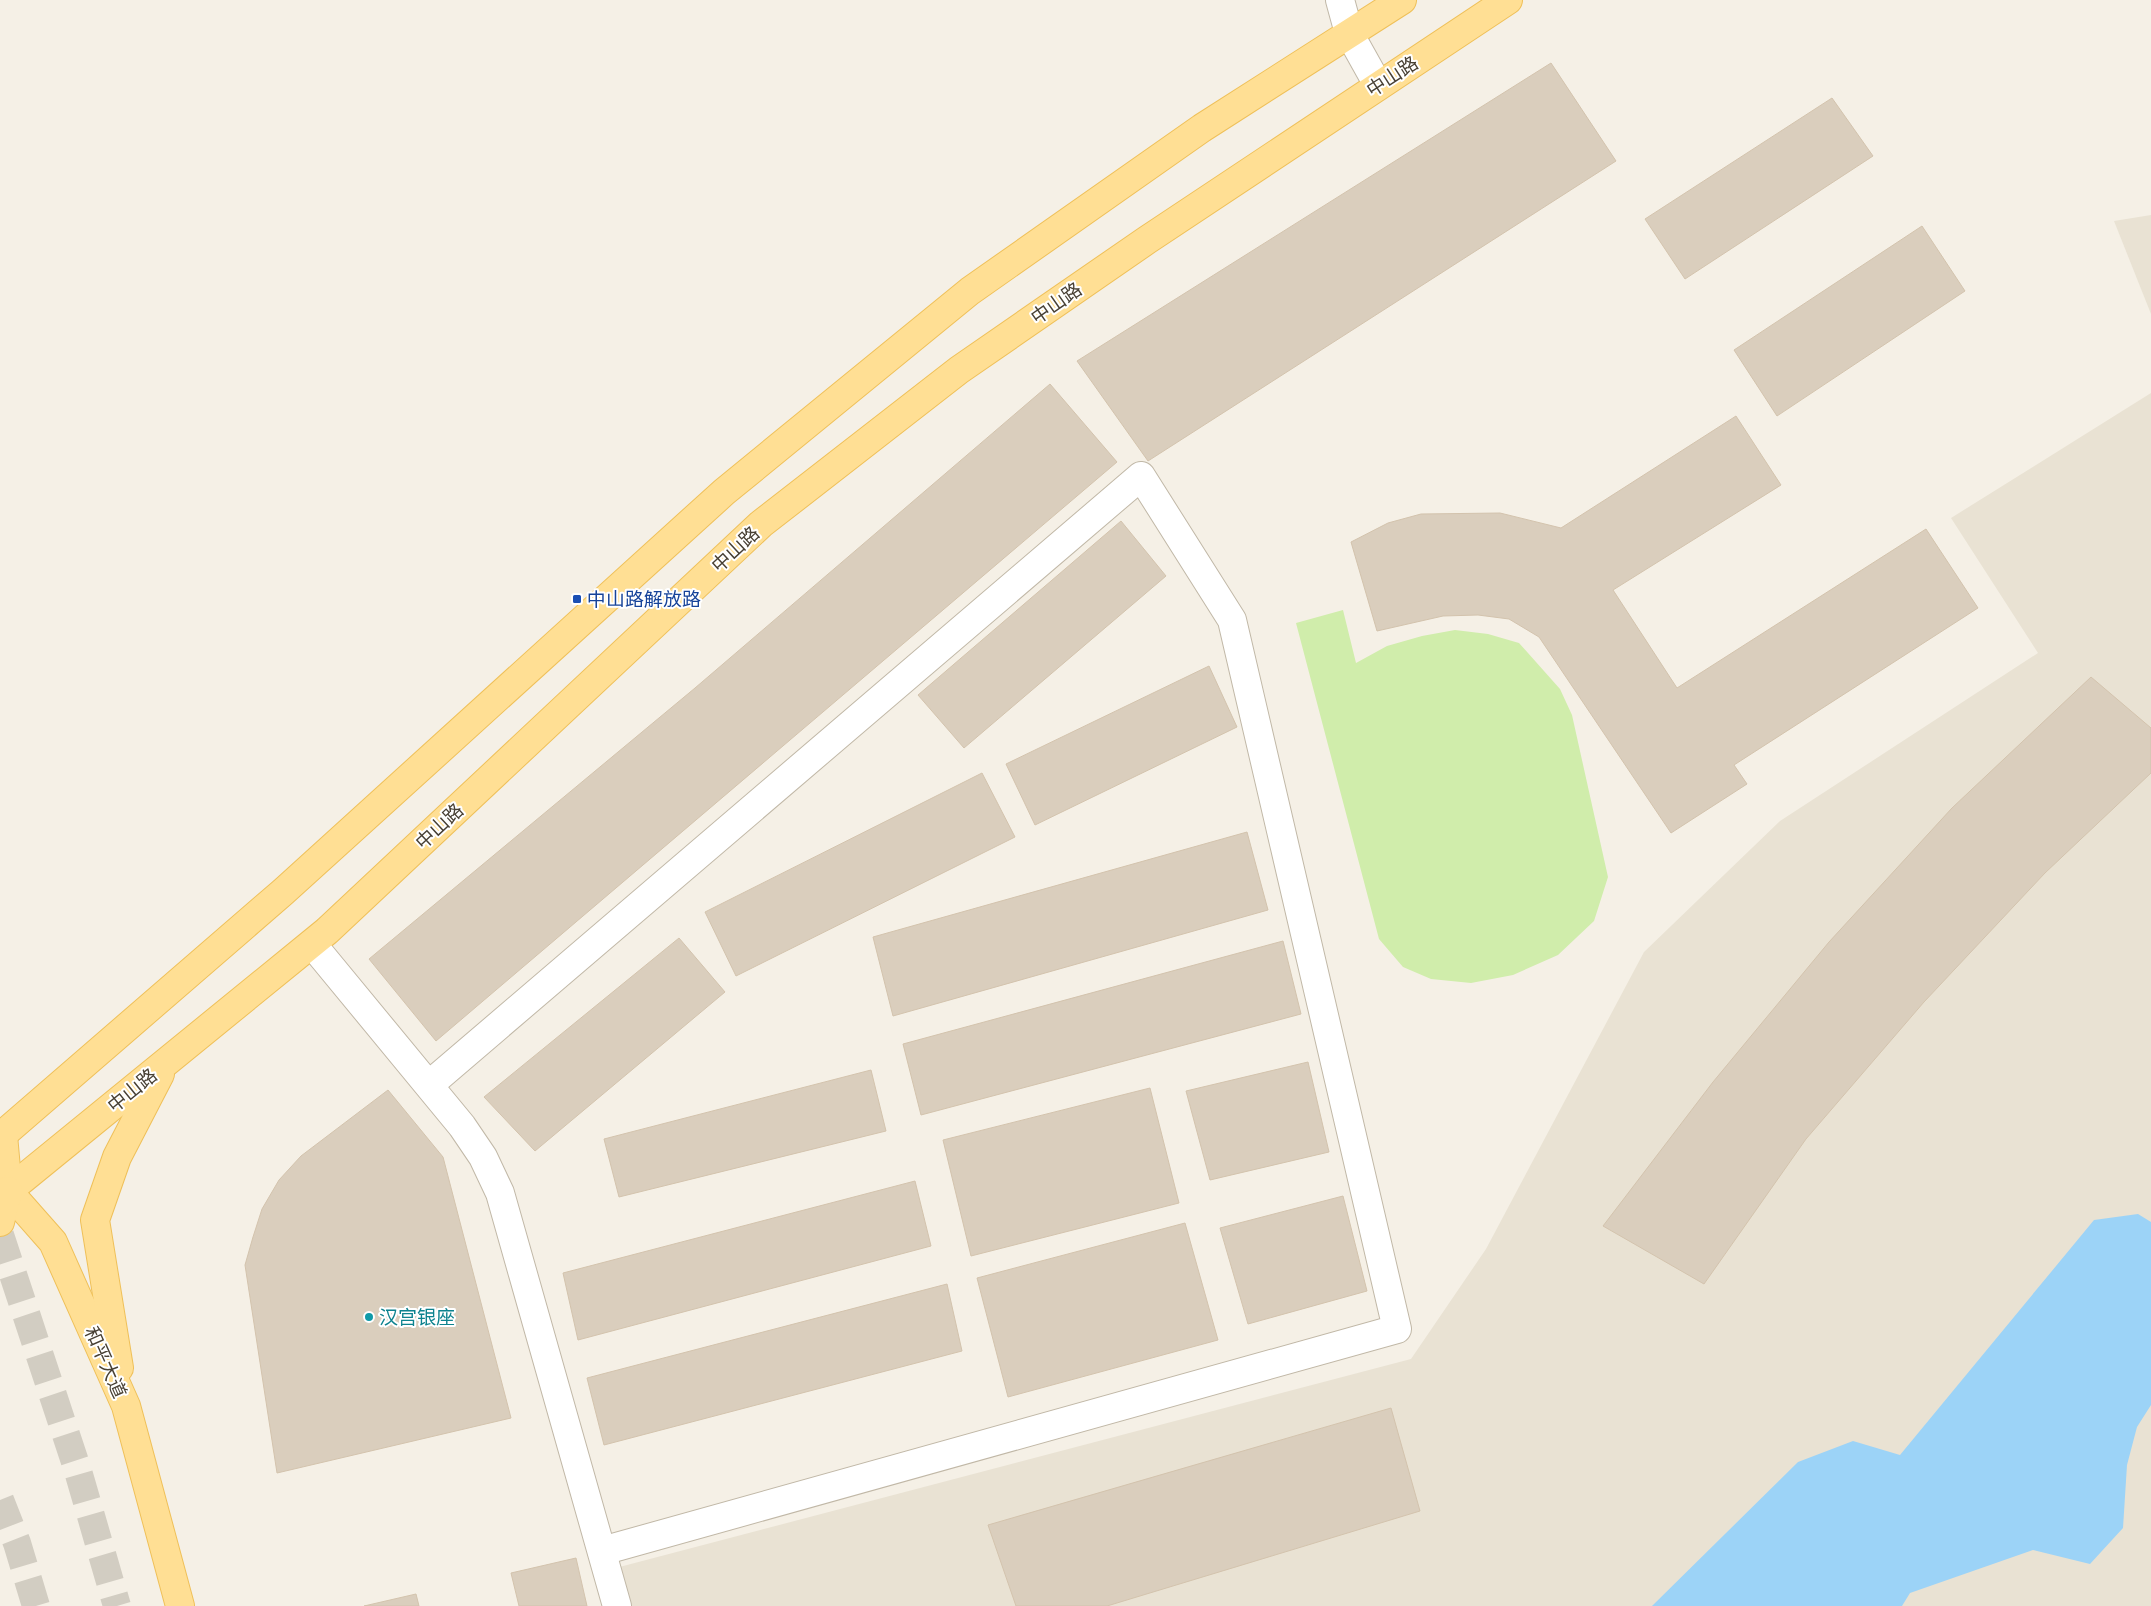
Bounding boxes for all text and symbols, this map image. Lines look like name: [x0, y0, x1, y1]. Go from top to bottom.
street label: 中山路: [1362, 50, 1423, 102]
street label: 中山路: [1026, 277, 1087, 330]
street label: 中山路: [706, 521, 765, 578]
place label: 中山路解放路: [587, 587, 701, 612]
marker: 中山路解放路: [571, 593, 583, 605]
street label: 中山路: [410, 798, 469, 855]
street label: 中山路: [102, 1063, 162, 1118]
place label: 汉宫银座: [379, 1305, 455, 1330]
marker: 汉宫银座: [363, 1311, 375, 1323]
street label: 和平大道: [79, 1322, 132, 1402]

